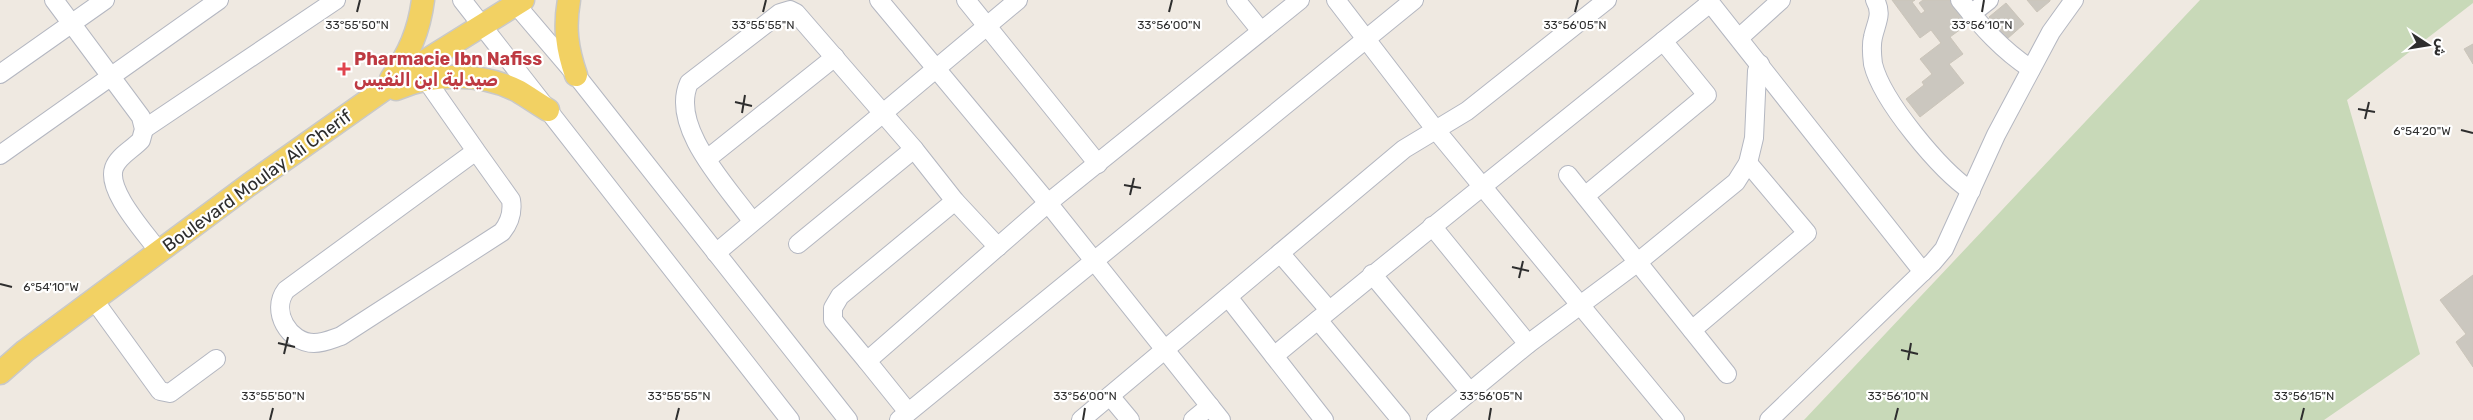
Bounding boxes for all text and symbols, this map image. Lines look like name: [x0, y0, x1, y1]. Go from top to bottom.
text: 33°55'50"N: [325, 18, 389, 32]
text: 33°55'55"N: [731, 18, 795, 32]
text: 33°56'00"N: [1137, 18, 1201, 32]
text: 33°56'05"N: [1543, 18, 1607, 32]
text: 33°56'10"N: [1951, 18, 2013, 32]
north arrow: [2403, 20, 2453, 70]
text: ش: [2430, 37, 2450, 58]
place label: Pharmacie Ibn Nafiss صيدلية ابن النفيس: [354, 48, 542, 91]
marker: Pharmacie Ibn Nafiss صيدلية ابن النفيس: [338, 63, 350, 75]
street label: Boulevard Moulay Ali Cherif: [158, 105, 356, 257]
text: 6°54'20"W: [2393, 124, 2451, 138]
text: 6°54'10"W: [23, 280, 79, 294]
text: 33°55'50"N: [241, 389, 305, 403]
text: 33°55'55"N: [647, 389, 711, 403]
text: 33°56'00"N: [1053, 389, 1117, 403]
text: 33°56'05"N: [1459, 389, 1523, 403]
text: 33°56'10"N: [1867, 389, 1929, 403]
text: 33°56'15"N: [2274, 389, 2334, 403]

